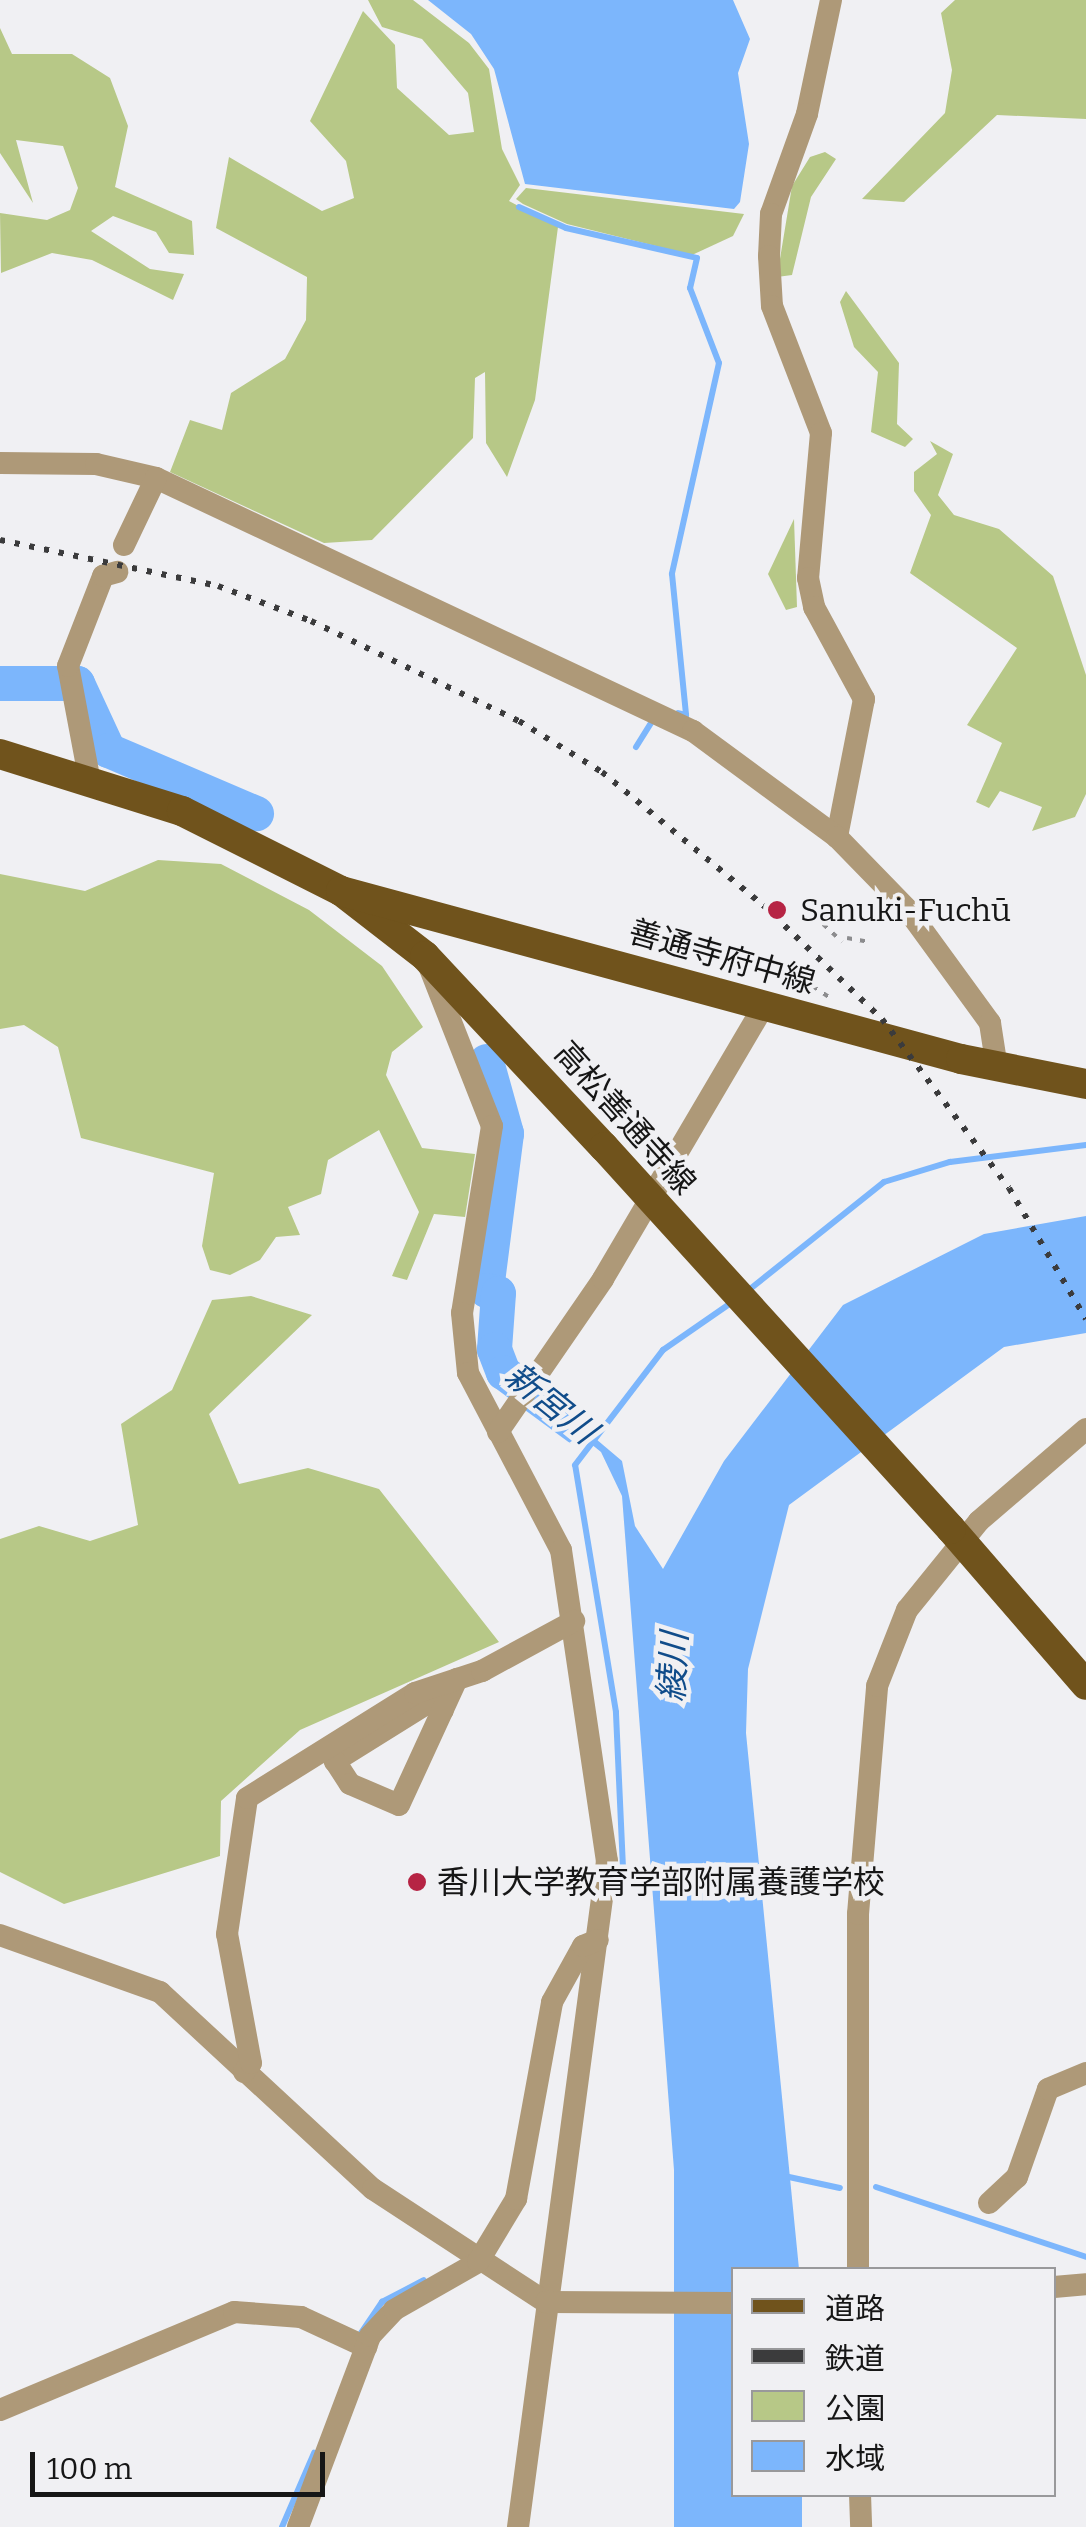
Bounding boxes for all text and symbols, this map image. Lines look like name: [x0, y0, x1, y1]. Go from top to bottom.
place label: Sanuki-Fuchū: [800, 891, 1011, 929]
marker: Sanuki-Fuchū: [764, 897, 790, 923]
street label: 善通寺府中線: [624, 912, 820, 1002]
street label: 高松善通寺線: [546, 1034, 704, 1202]
water label: 新宮川: [497, 1354, 605, 1452]
water label: 綾川: [650, 1631, 696, 1703]
place label: 香川大学教育学部附属養護学校: [437, 1863, 885, 1901]
marker: 香川大学教育学部附属養護学校: [406, 1871, 428, 1893]
legend: [731, 2267, 1056, 2497]
text: 道路: [825, 2291, 885, 2327]
text: 鉄道: [825, 2341, 885, 2377]
text: 公園: [825, 2391, 885, 2427]
scale bar: [35, 2432, 330, 2494]
text: 水域: [825, 2441, 885, 2477]
text: 100 m: [47, 2451, 132, 2487]

